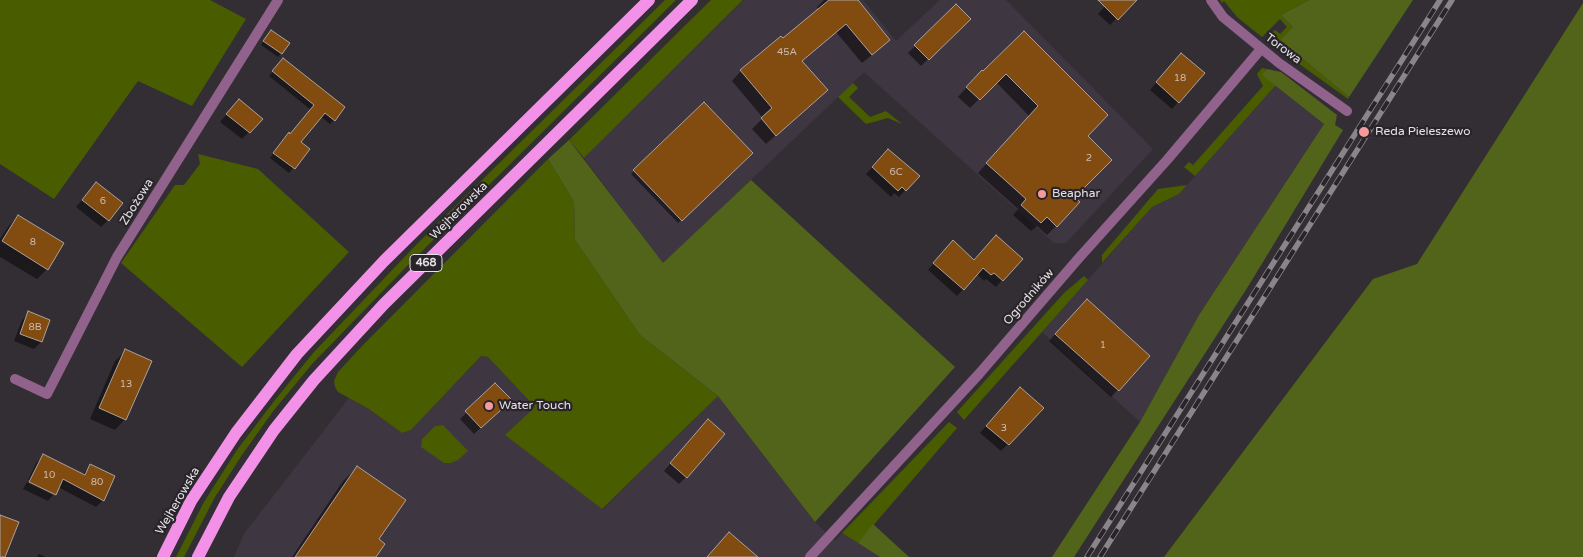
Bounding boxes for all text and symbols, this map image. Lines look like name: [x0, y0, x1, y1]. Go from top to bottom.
street label: Torowa: [1262, 31, 1304, 67]
house number: 45A: [777, 46, 797, 58]
house number: 18: [1174, 72, 1186, 84]
marker: Reda Pieleszewo: [1357, 125, 1371, 139]
place label: Reda Pieleszewo: [1375, 125, 1470, 139]
house number: 2: [1086, 152, 1092, 164]
house number: 6C: [889, 166, 903, 178]
street label: Zbożowa: [117, 176, 157, 228]
street label: Wejherowska: [427, 179, 491, 243]
place label: Beaphar: [1052, 187, 1100, 201]
marker: Beaphar: [1036, 188, 1048, 200]
house number: 6: [100, 195, 106, 207]
house number: 8: [30, 236, 36, 248]
road number: 468: [410, 254, 442, 272]
street label: Ogrodników: [1001, 266, 1057, 328]
house number: 8B: [28, 321, 42, 333]
house number: 1: [1100, 339, 1106, 351]
house number: 13: [120, 378, 132, 390]
place label: Water Touch: [499, 399, 571, 413]
marker: Water Touch: [483, 400, 495, 412]
house number: 3: [1001, 422, 1007, 434]
street label: Wejherowska: [153, 465, 203, 537]
house number: 10: [43, 469, 55, 481]
house number: 80: [91, 476, 103, 488]

